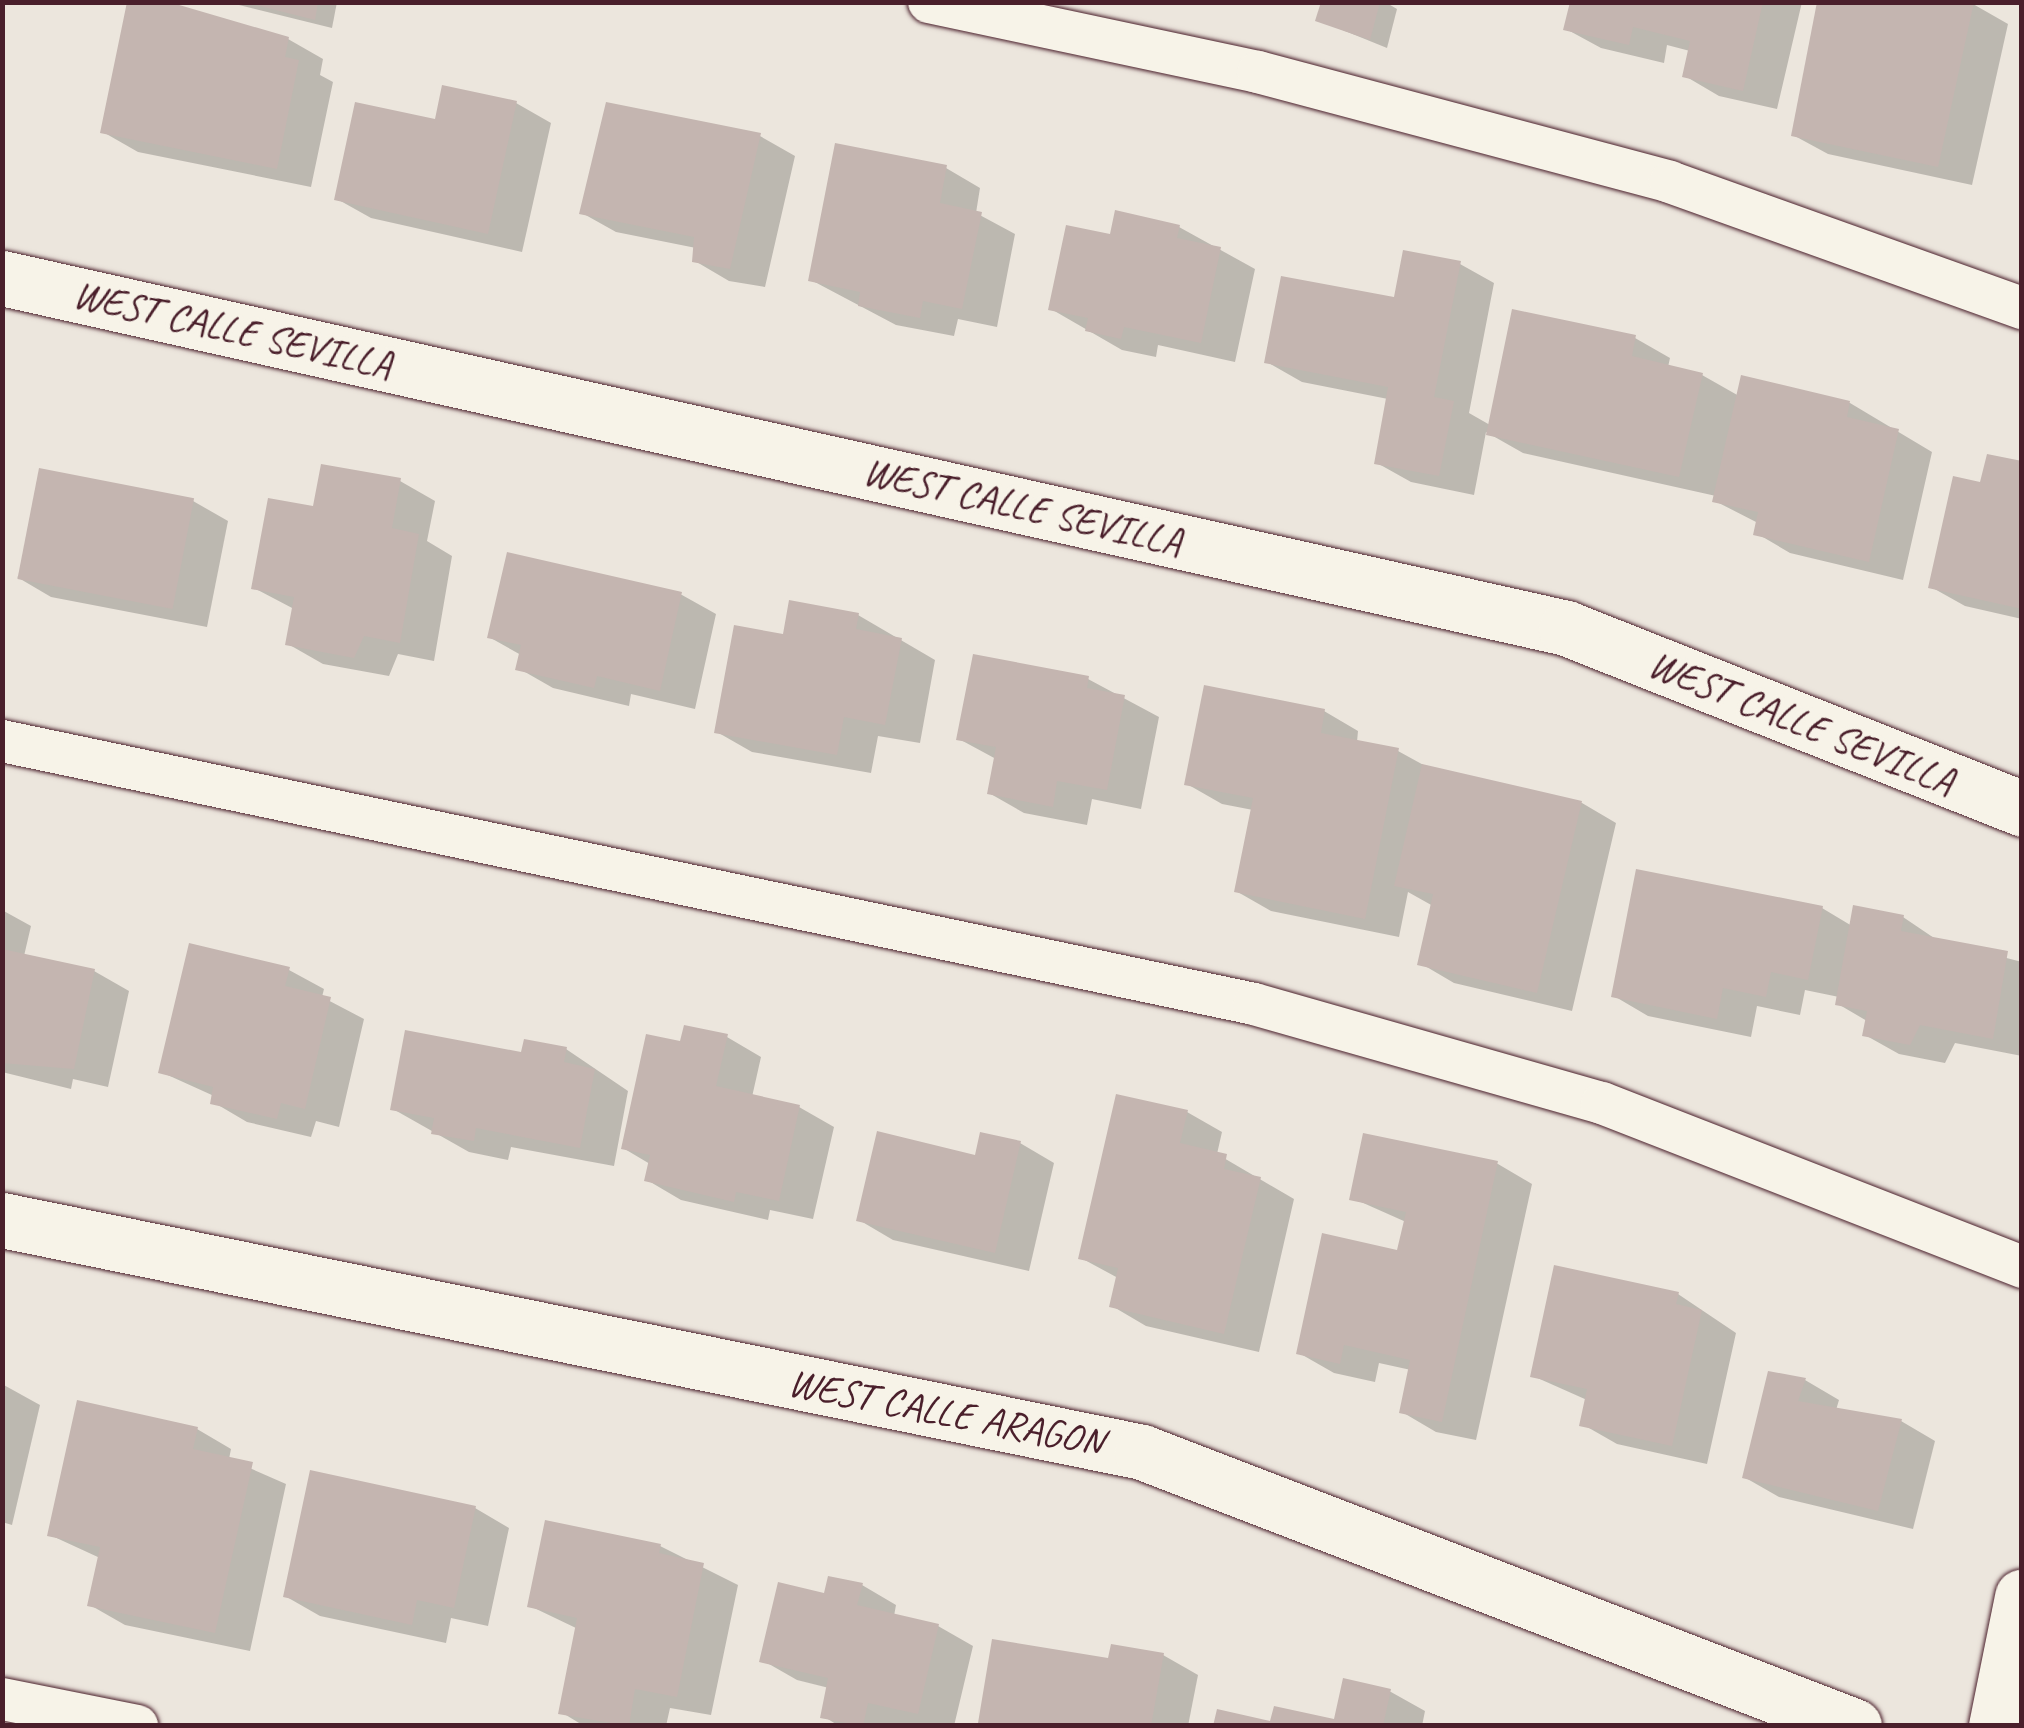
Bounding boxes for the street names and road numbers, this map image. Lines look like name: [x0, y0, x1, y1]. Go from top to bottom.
street label: WEST CALLE SEVILLA: [70, 269, 396, 389]
street label: WEST CALLE SEVILLA: [860, 446, 1186, 566]
street label: WEST CALLE SEVILLA: [1643, 639, 1961, 805]
street label: WEST CALLE ARAGON: [785, 1358, 1107, 1466]

